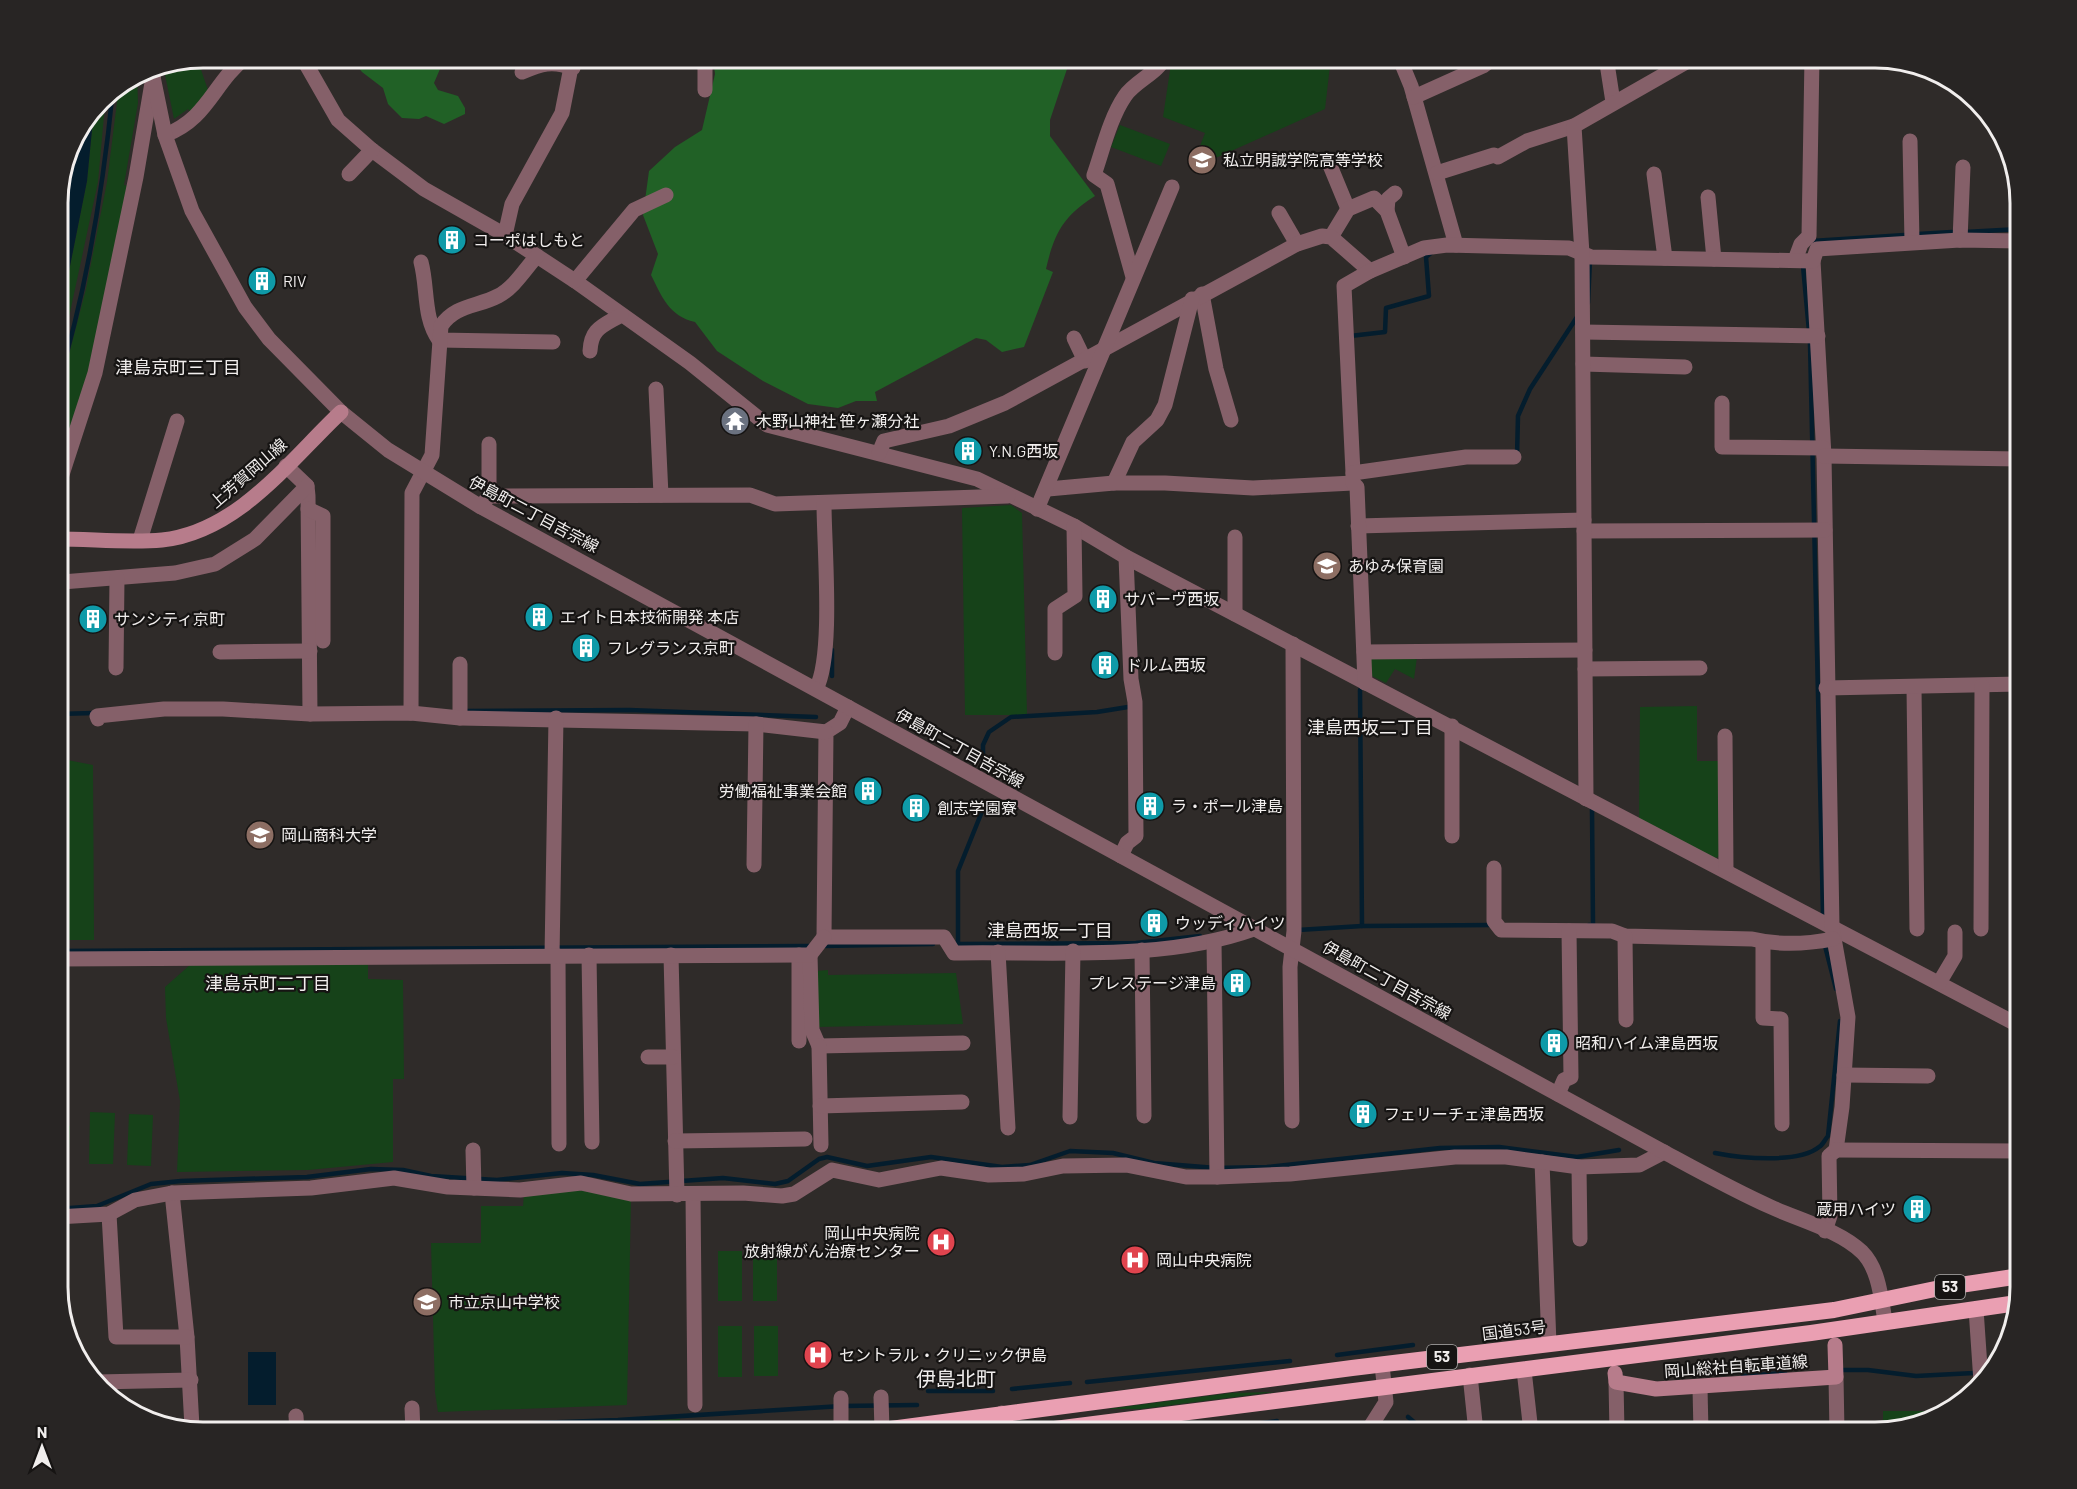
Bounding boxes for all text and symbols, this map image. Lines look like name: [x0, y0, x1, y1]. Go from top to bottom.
school or university icon: 私立明誠学院高等学校: [1186, 144, 1218, 176]
place label: 私立明誠学院高等学校: [1223, 150, 1383, 169]
building icon: コーポはしもと: [436, 224, 468, 256]
place label: コーポはしもと: [473, 230, 585, 249]
building icon: RIV: [246, 265, 278, 297]
place label: RIV: [283, 271, 306, 290]
district label: 津島京町三丁目: [115, 356, 241, 378]
temple icon: 木野山神社 笹ヶ瀬分社: [719, 405, 751, 437]
place label: 木野山神社 笹ヶ瀬分社: [756, 411, 919, 430]
street label: 上芳賀岡山線: [205, 434, 290, 511]
building icon: Y.N.G西坂: [952, 435, 984, 467]
place label: Y.N.G西坂: [989, 441, 1058, 460]
street label: 伊島町二丁目吉宗線: [466, 471, 602, 556]
school or university icon: あゆみ保育園: [1311, 550, 1343, 582]
place label: あゆみ保育園: [1348, 556, 1444, 575]
building icon: サバーヴ西坂: [1087, 583, 1119, 615]
place label: サバーヴ西坂: [1124, 589, 1219, 608]
building icon: エイト日本技術開発 本店: [523, 601, 555, 633]
building icon: サンシティ京町: [77, 603, 109, 635]
place label: エイト日本技術開発 本店: [560, 607, 739, 626]
place label: サンシティ京町: [114, 609, 225, 628]
building icon: フレグランス京町: [570, 632, 602, 664]
place label: フレグランス京町: [607, 638, 735, 657]
building icon: ドルム西坂: [1089, 649, 1121, 681]
place label: ドルム西坂: [1126, 655, 1206, 674]
street label: 伊島町二丁目吉宗線: [893, 704, 1028, 791]
district label: 津島西坂二丁目: [1307, 716, 1433, 738]
building icon: 労働福祉事業会館: [852, 775, 884, 807]
place label: 労働福祉事業会館: [719, 781, 847, 800]
building icon: ラ・ポール津島: [1134, 790, 1166, 822]
building icon: 創志学園寮: [900, 792, 932, 824]
place label: ラ・ポール津島: [1171, 796, 1283, 815]
place label: 創志学園寮: [937, 798, 1017, 817]
school or university icon: 岡山商科大学: [244, 819, 276, 851]
place label: 岡山商科大学: [281, 825, 377, 844]
building icon: ウッディハイツ: [1138, 907, 1170, 939]
place label: ウッディハイツ: [1175, 913, 1286, 932]
district label: 津島西坂一丁目: [987, 919, 1113, 941]
street label: 伊島町二丁目吉宗線: [1320, 936, 1455, 1023]
building icon: プレステージ津島: [1221, 967, 1253, 999]
district label: 津島京町二丁目: [205, 972, 331, 994]
place label: プレステージ津島: [1088, 973, 1216, 992]
building icon: 昭和ハイム津島西坂: [1538, 1027, 1570, 1059]
place label: 昭和ハイム津島西坂: [1575, 1033, 1718, 1052]
building icon: フェリーチェ津島西坂: [1347, 1098, 1379, 1130]
place label: フェリーチェ津島西坂: [1384, 1104, 1544, 1123]
building icon: 蔵用ハイツ: [1901, 1193, 1933, 1225]
place label: 蔵用ハイツ: [1816, 1199, 1896, 1218]
place label: 岡山中央病院 放射線がん治療センター: [744, 1223, 920, 1260]
hospital icon: 岡山中央病院 放射線がん治療センター: [925, 1226, 957, 1258]
hospital icon: 岡山中央病院: [1119, 1244, 1151, 1276]
place label: 岡山中央病院: [1156, 1250, 1252, 1269]
road number: 53: [1935, 1275, 1965, 1299]
school or university icon: 市立京山中学校: [411, 1286, 443, 1318]
place label: 市立京山中学校: [448, 1292, 560, 1311]
street label: 国道53号: [1481, 1316, 1547, 1343]
hospital icon: セントラル・クリニック伊島: [802, 1339, 834, 1371]
place label: セントラル・クリニック伊島: [839, 1345, 1047, 1364]
road number: 53: [1427, 1345, 1457, 1369]
street label: 岡山総社自転車道線: [1663, 1351, 1808, 1380]
district label: 伊島北町: [916, 1366, 996, 1390]
north arrow: [12, 1417, 72, 1477]
text: N: [37, 1422, 47, 1441]

